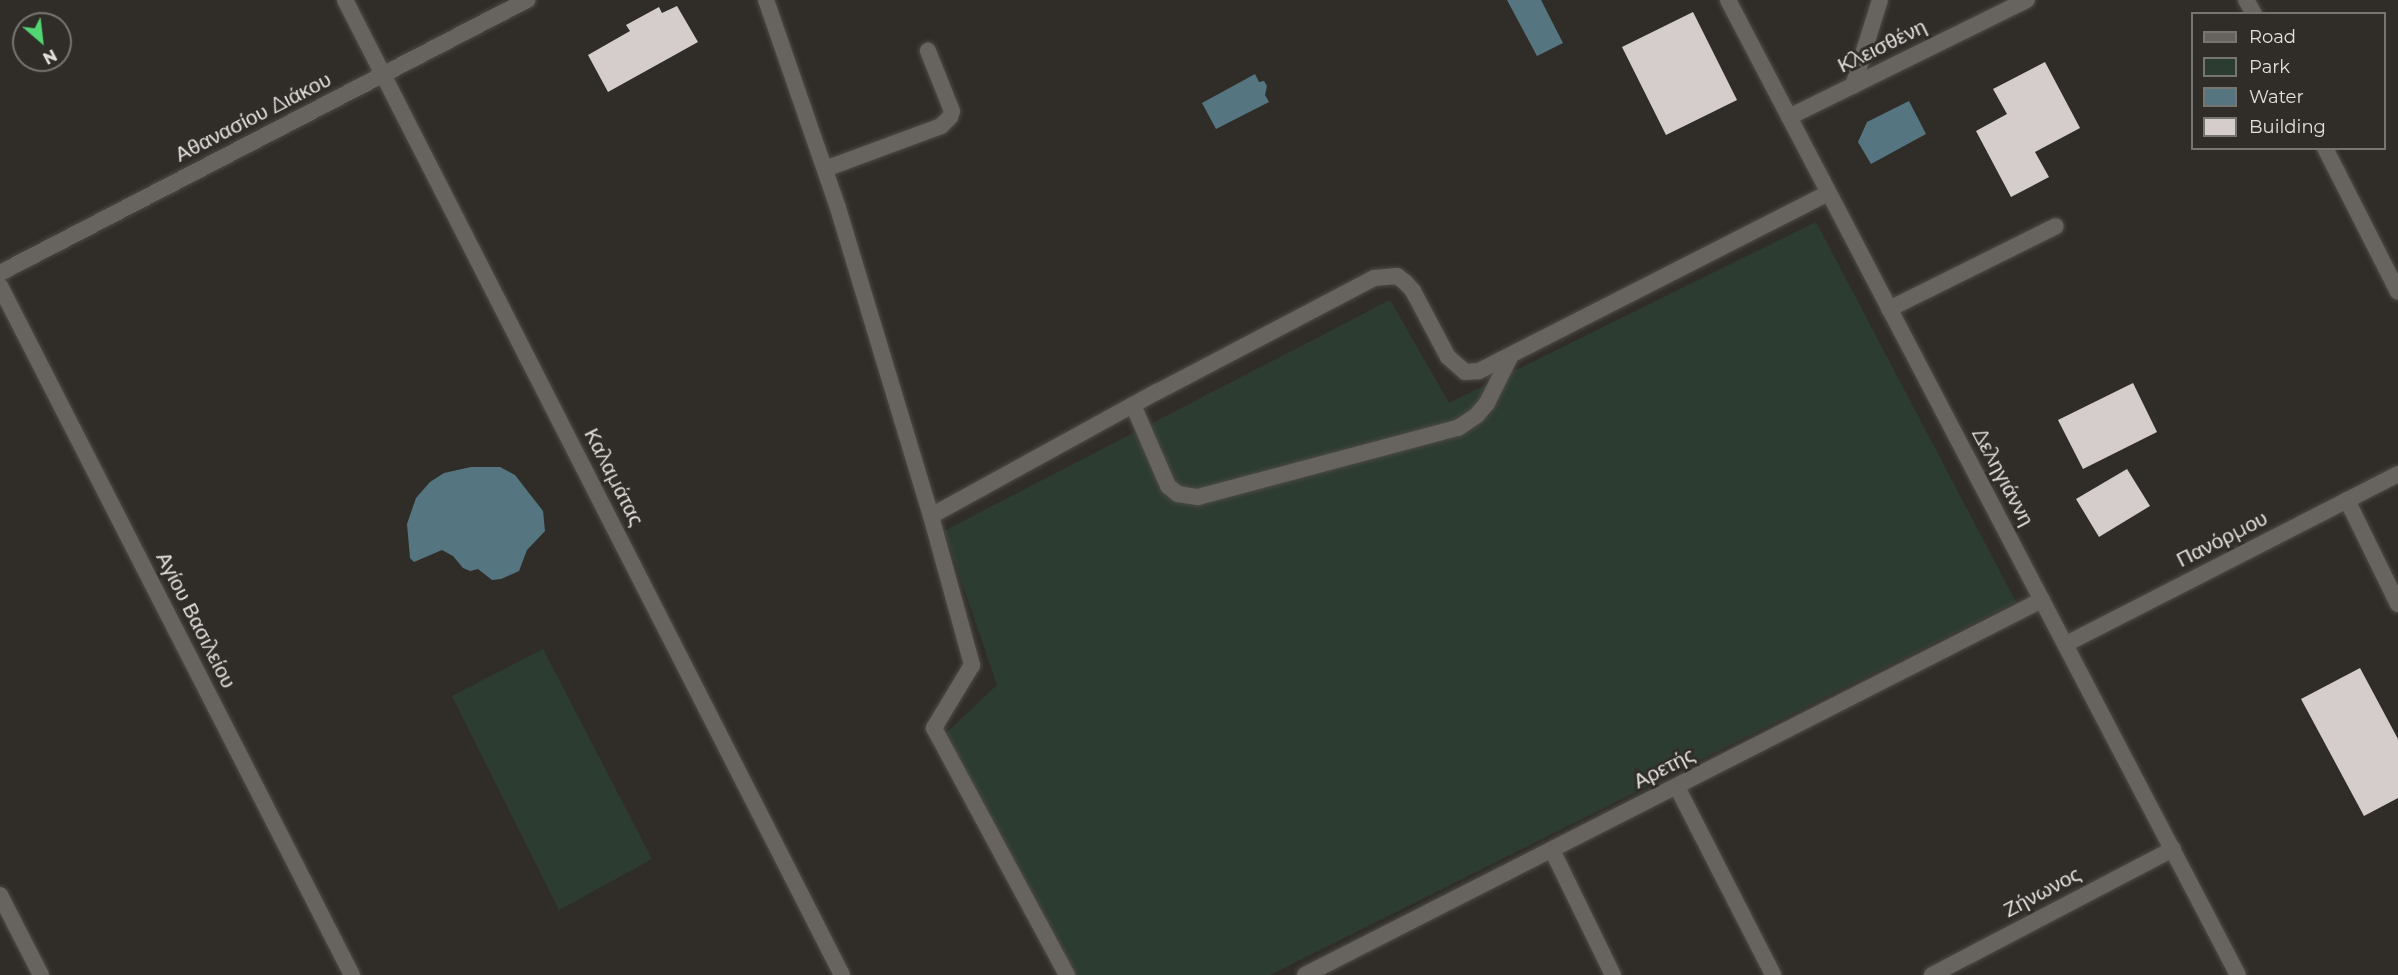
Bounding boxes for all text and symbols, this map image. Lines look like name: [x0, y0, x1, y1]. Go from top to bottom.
north arrow: [12, 12, 72, 72]
legend: [2191, 12, 2386, 150]
street label: Κλεισθένη: [1834, 14, 1930, 78]
text: Road: [2249, 26, 2296, 48]
text: N: [40, 45, 60, 68]
text: Park: [2249, 56, 2290, 78]
street label: Αθανασίου Διάκου: [171, 67, 335, 167]
text: Water: [2249, 86, 2304, 108]
text: Building: [2249, 116, 2326, 138]
street label: Καλαμάτας: [579, 424, 649, 530]
street label: Δεληγιάννη: [1967, 424, 2039, 530]
street label: Πανόρμου: [2172, 505, 2272, 573]
street label: Αγίου Βασιλείου: [151, 548, 241, 692]
street label: Αρετής: [1629, 742, 1699, 794]
street label: Ζήνωνος: [1999, 861, 2085, 923]

